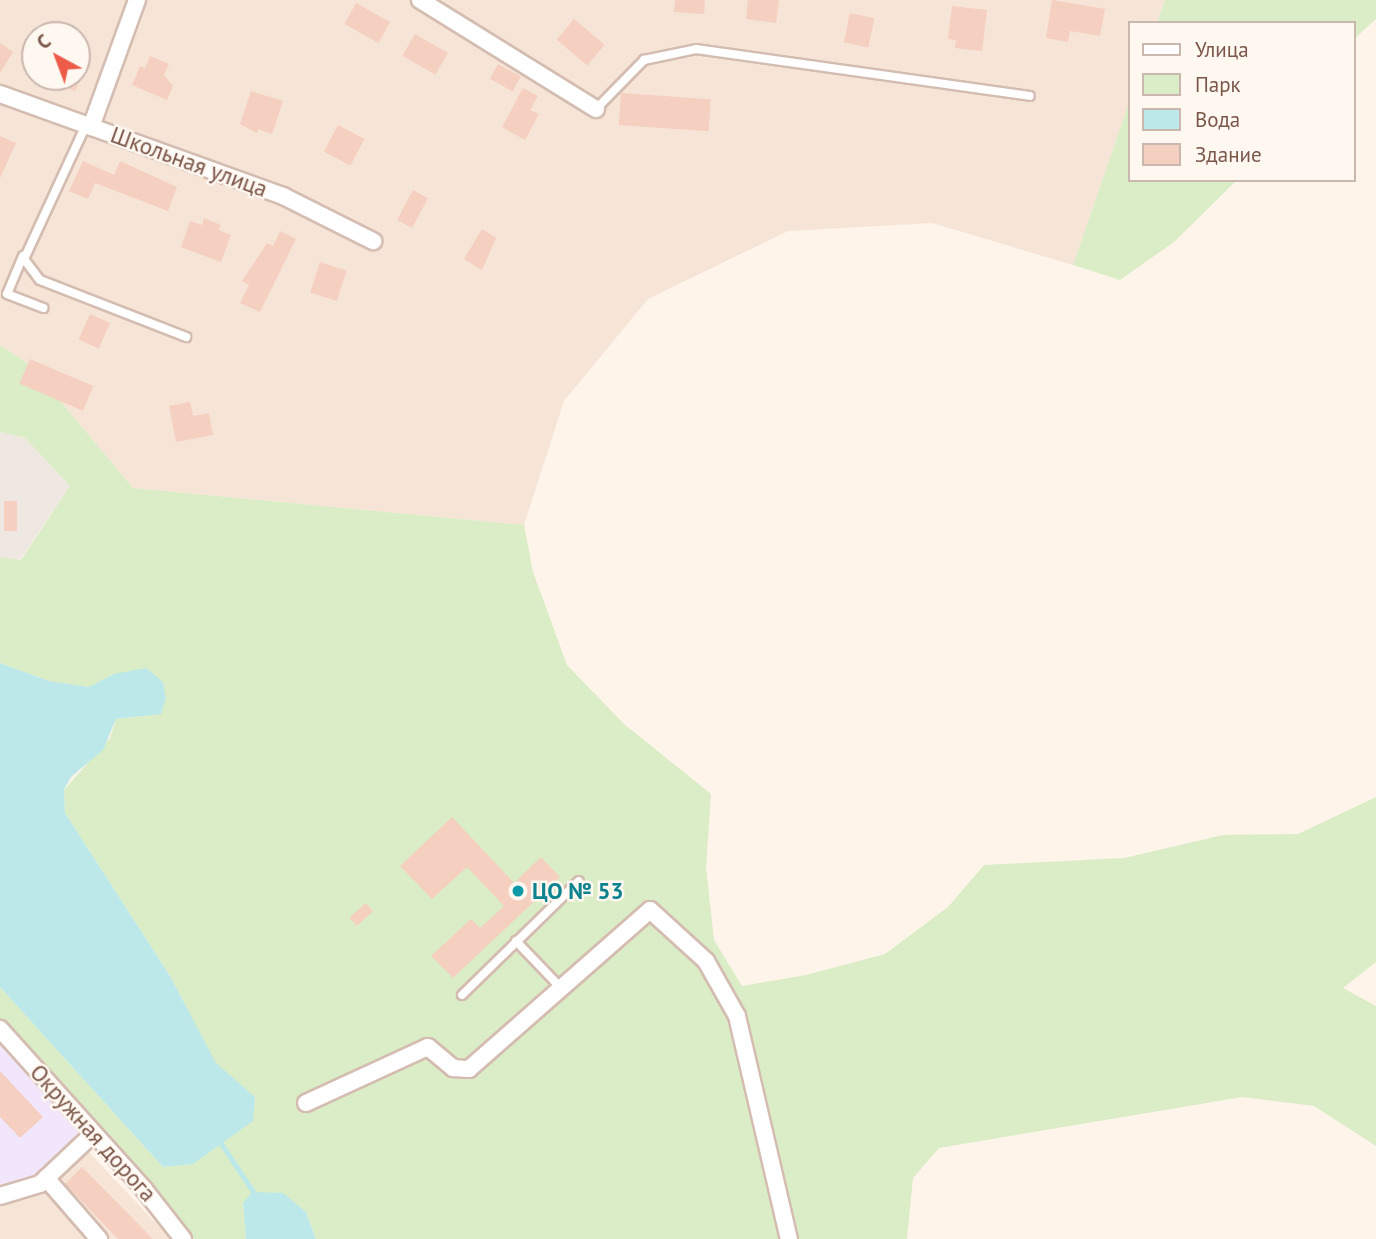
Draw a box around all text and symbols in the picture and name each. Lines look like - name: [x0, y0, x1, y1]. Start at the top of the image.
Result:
- north arrow: [21, 21, 91, 91]
- legend: [1128, 21, 1355, 182]
- text: С: [32, 29, 55, 54]
- text: Улица: [1195, 36, 1249, 63]
- text: Парк: [1195, 71, 1241, 98]
- text: Вода: [1195, 106, 1240, 133]
- street label: Школьная улица: [107, 121, 271, 203]
- text: Здание: [1195, 141, 1262, 168]
- place label: ЦО № 53: [532, 877, 624, 905]
- marker: ЦО № 53: [510, 883, 526, 899]
- street label: Окружная дорога: [24, 1059, 162, 1207]

